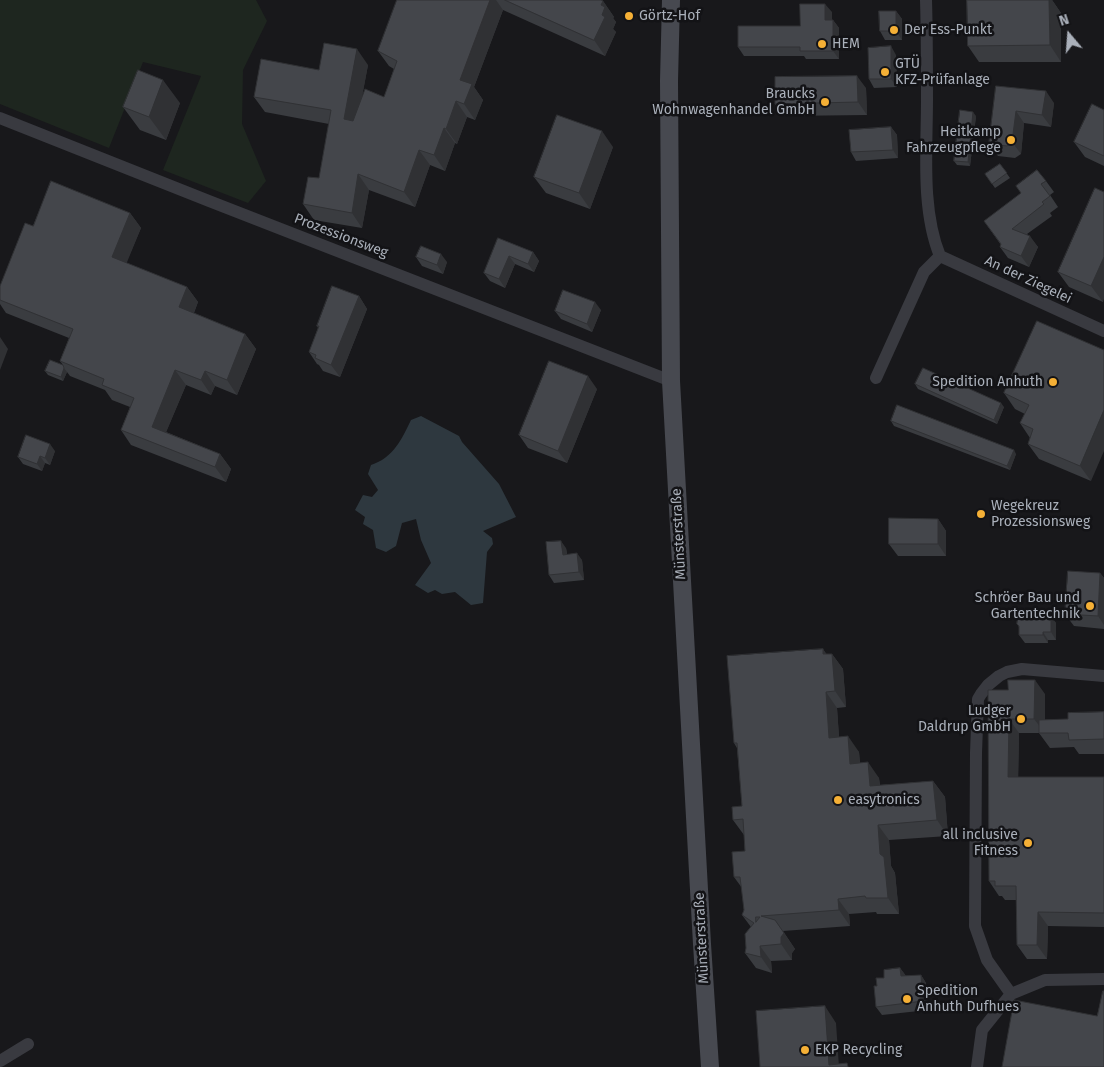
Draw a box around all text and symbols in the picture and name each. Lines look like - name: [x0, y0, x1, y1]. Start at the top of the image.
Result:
- place label: Görtz-Hof: [639, 8, 700, 24]
- marker: Görtz-Hof: [623, 10, 635, 22]
- north arrow: [1044, 10, 1094, 60]
- text: N: [1057, 11, 1071, 30]
- place label: Der Ess-Punkt: [904, 22, 992, 38]
- marker: Der Ess-Punkt: [888, 24, 900, 36]
- place label: HEM: [832, 36, 860, 52]
- marker: HEM: [816, 38, 828, 50]
- place label: GTÜ KFZ-Prüfanlage: [895, 56, 990, 88]
- marker: GTÜ KFZ-Prüfanlage: [879, 66, 891, 78]
- place label: Braucks Wohnwagenhandel GmbH: [652, 86, 815, 118]
- marker: Braucks Wohnwagenhandel GmbH: [819, 96, 831, 108]
- place label: Heitkamp Fahrzeugpflege: [906, 124, 1001, 156]
- marker: Heitkamp Fahrzeugpflege: [1005, 134, 1017, 146]
- street label: Prozessionsweg: [292, 210, 390, 262]
- street label: An der Ziegelei: [982, 252, 1074, 308]
- place label: Spedition Anhuth: [932, 374, 1043, 390]
- marker: Spedition Anhuth: [1047, 376, 1059, 388]
- street label: Münsterstraße: [668, 488, 690, 580]
- place label: Wegekreuz Prozessionsweg: [991, 498, 1090, 530]
- marker: Wegekreuz Prozessionsweg: [975, 508, 987, 520]
- place label: Schröer Bau und Gartentechnik: [975, 590, 1080, 622]
- marker: Schröer Bau und Gartentechnik: [1084, 600, 1096, 612]
- place label: Ludger Daldrup GmbH: [918, 703, 1011, 736]
- marker: Ludger Daldrup GmbH: [1015, 713, 1027, 725]
- place label: easytronics: [848, 792, 920, 808]
- marker: easytronics: [832, 794, 844, 806]
- place label: all inclusive Fitness: [943, 827, 1018, 860]
- marker: all inclusive Fitness: [1022, 837, 1034, 849]
- street label: Münsterstraße: [691, 892, 713, 984]
- place label: Spedition Anhuth Dufhues: [917, 983, 1019, 1016]
- marker: Spedition Anhuth Dufhues: [901, 993, 913, 1005]
- place label: EKP Recycling: [815, 1042, 902, 1058]
- marker: EKP Recycling: [799, 1044, 811, 1056]

